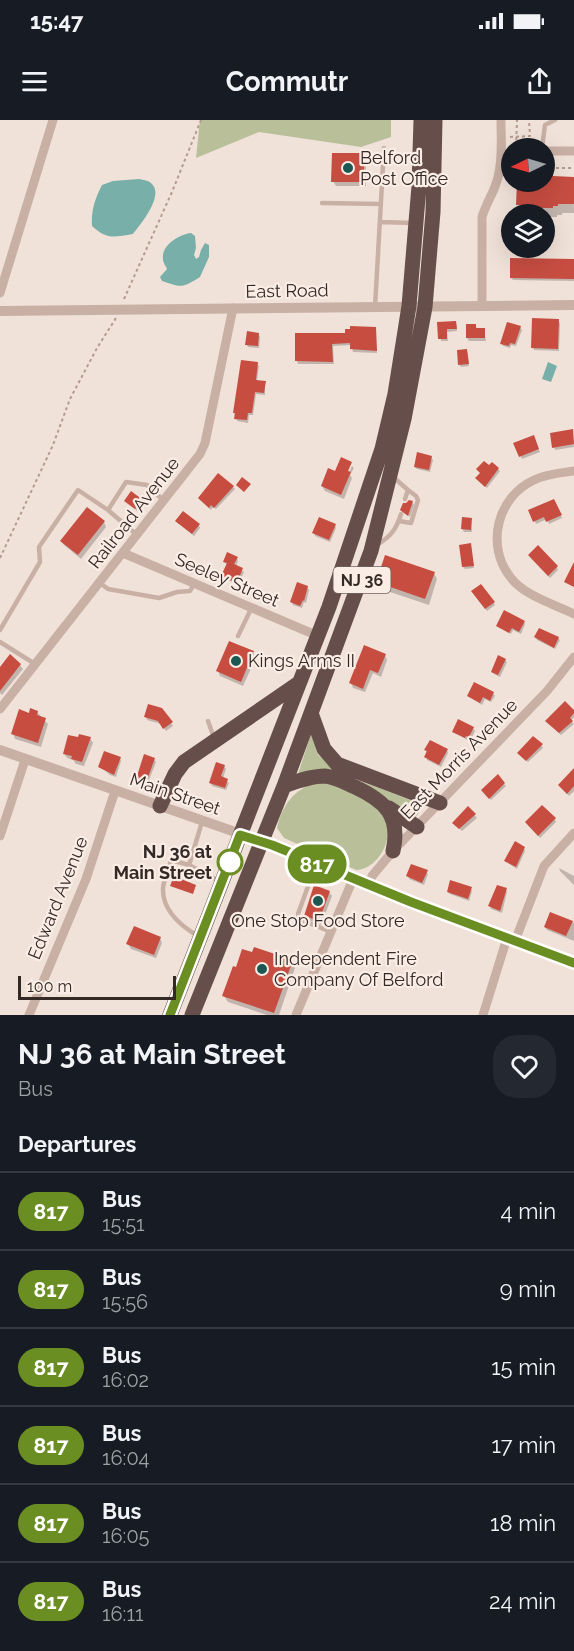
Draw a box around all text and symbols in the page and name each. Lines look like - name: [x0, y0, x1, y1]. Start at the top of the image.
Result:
- text: 15:47: [30, 8, 83, 34]
- icon: menu: [18, 65, 51, 98]
- icon: share: [523, 65, 556, 98]
- text: Commutr: [226, 66, 348, 97]
- north arrow: [501, 138, 555, 192]
- map controls: [501, 138, 555, 258]
- place label: Belford Post Office: [360, 147, 449, 189]
- marker: Belford Post Office: [341, 161, 355, 175]
- button: layers: [501, 204, 555, 258]
- street label: East Road: [245, 279, 329, 302]
- street label: Railroad Avenue: [84, 453, 184, 572]
- street label: Seeley Street: [172, 548, 282, 611]
- road number: NJ 36: [334, 567, 391, 593]
- place label: Kings Arms II: [248, 650, 355, 671]
- marker: Kings Arms II: [229, 654, 243, 668]
- street label: East Morris Avenue: [396, 694, 522, 823]
- street label: Main Street: [127, 768, 223, 819]
- street label: Edward Avenue: [23, 833, 92, 962]
- place label: NJ 36 at Main Street: [113, 841, 212, 883]
- line badge: 817: [282, 844, 352, 884]
- marker: NJ 36 at Main Street: [217, 849, 243, 875]
- text: 817: [300, 852, 334, 877]
- marker: One Stop Food Store: [311, 894, 325, 908]
- place label: One Stop Food Store: [231, 910, 405, 931]
- place label: Independent Fire Company Of Belford: [274, 948, 443, 990]
- marker: Independent Fire Company Of Belford: [255, 962, 269, 976]
- scale bar: [18, 973, 176, 1001]
- text: 100 m: [27, 977, 72, 996]
- button: heart: [493, 1035, 556, 1098]
- text: NJ 36 at Main Street: [18, 1038, 286, 1071]
- text: Bus: [18, 1077, 53, 1101]
- text: Departures: [18, 1131, 136, 1157]
- text: Bus: [102, 1186, 141, 1212]
- text: 4 min: [501, 1198, 556, 1224]
- text: 817: [34, 1199, 68, 1224]
- text: 15:51: [102, 1212, 145, 1236]
- text: Bus: [102, 1264, 141, 1290]
- text: 9 min: [500, 1276, 556, 1302]
- text: 817: [34, 1277, 68, 1302]
- text: 15:56: [102, 1290, 148, 1314]
- text: Bus: [102, 1342, 141, 1368]
- text: 15 min: [491, 1354, 556, 1380]
- text: 817: [34, 1355, 68, 1380]
- text: 16:02: [102, 1368, 149, 1392]
- text: Bus: [102, 1420, 141, 1446]
- text: 17 min: [491, 1432, 556, 1458]
- text: 817: [34, 1433, 68, 1458]
- text: 16:04: [102, 1446, 150, 1470]
- text: Bus: [102, 1498, 141, 1524]
- text: 18 min: [490, 1510, 556, 1536]
- text: 817: [34, 1511, 68, 1536]
- text: 16:05: [102, 1524, 150, 1548]
- text: Bus: [102, 1576, 141, 1602]
- text: 24 min: [489, 1588, 556, 1614]
- text: 817: [34, 1589, 68, 1614]
- text: 16:11: [102, 1602, 144, 1626]

